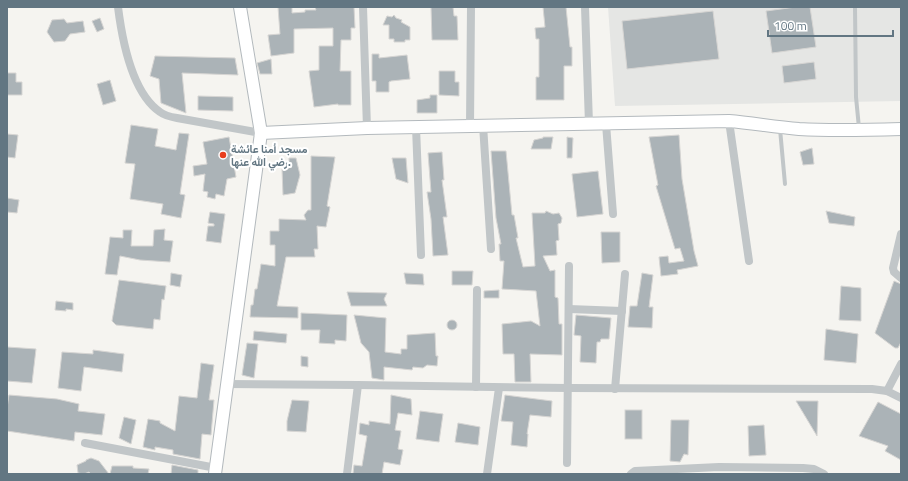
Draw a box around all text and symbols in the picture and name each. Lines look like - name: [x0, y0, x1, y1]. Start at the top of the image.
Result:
- scale bar: [768, 12, 893, 38]
- text: 100 m: [774, 16, 807, 35]
- place label: مسجد أمنا عائشة رضي الله عنها.: [231, 141, 308, 171]
- marker: مسجد أمنا عائشة رضي الله عنها.: [218, 150, 228, 160]

